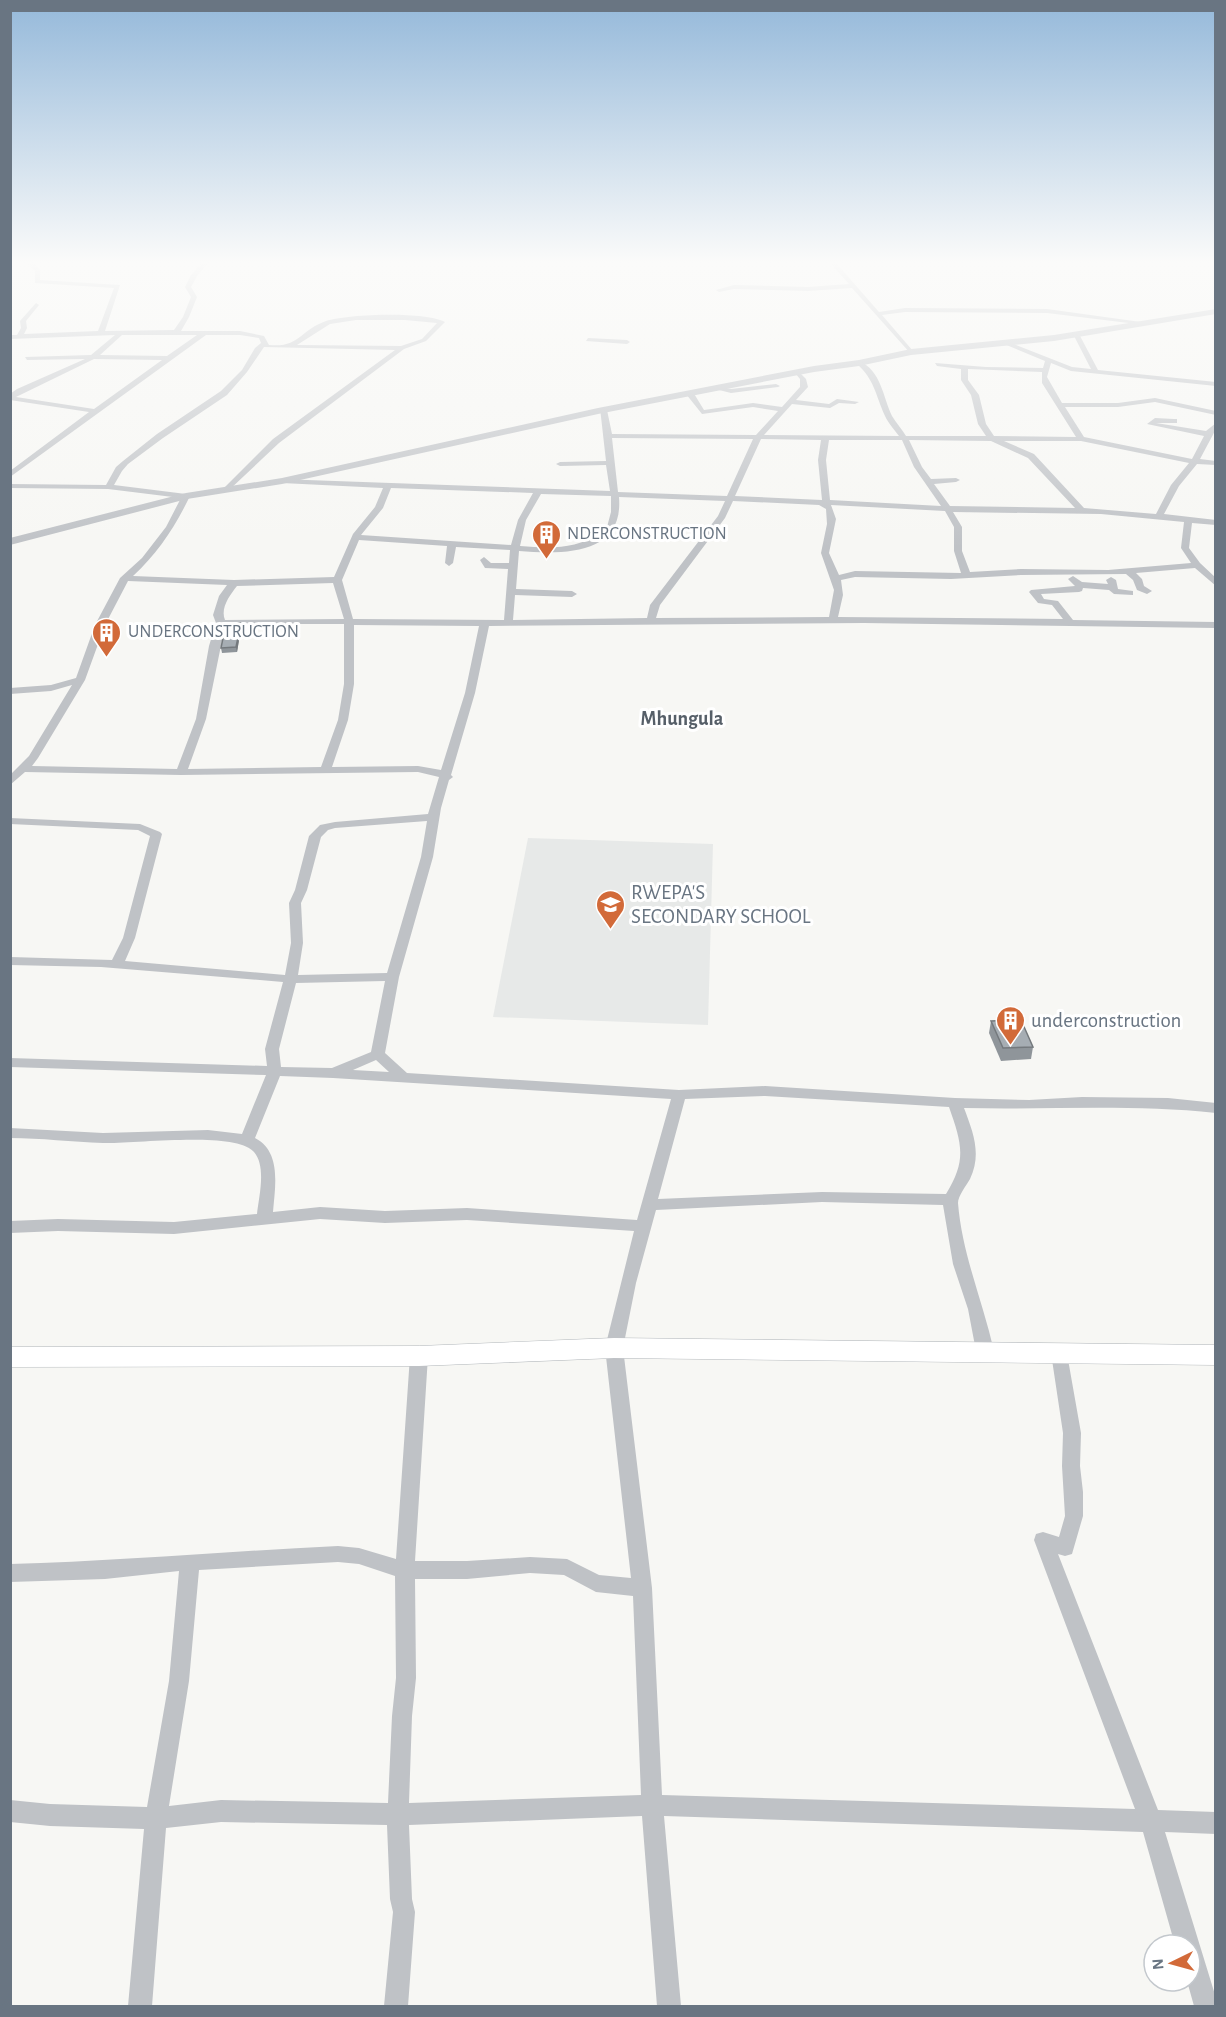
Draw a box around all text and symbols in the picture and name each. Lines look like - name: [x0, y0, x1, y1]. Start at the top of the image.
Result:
- building icon: NDERCONSTRUCTION: [530, 518, 562, 560]
- place label: NDERCONSTRUCTION: [567, 525, 727, 543]
- building icon: UNDERCONSTRUCTION: [91, 616, 123, 658]
- place label: UNDERCONSTRUCTION: [128, 623, 299, 641]
- district label: Mhungula: [641, 709, 724, 729]
- place label: RWEPA'S SECONDARY SCHOOL: [631, 882, 811, 927]
- school or university icon: RWEPA'S SECONDARY SCHOOL: [594, 888, 626, 930]
- building icon: underconstruction: [994, 1004, 1026, 1046]
- place label: underconstruction: [1031, 1010, 1181, 1031]
- north arrow: [1142, 1933, 1202, 1993]
- text: N: [1150, 1958, 1167, 1970]

